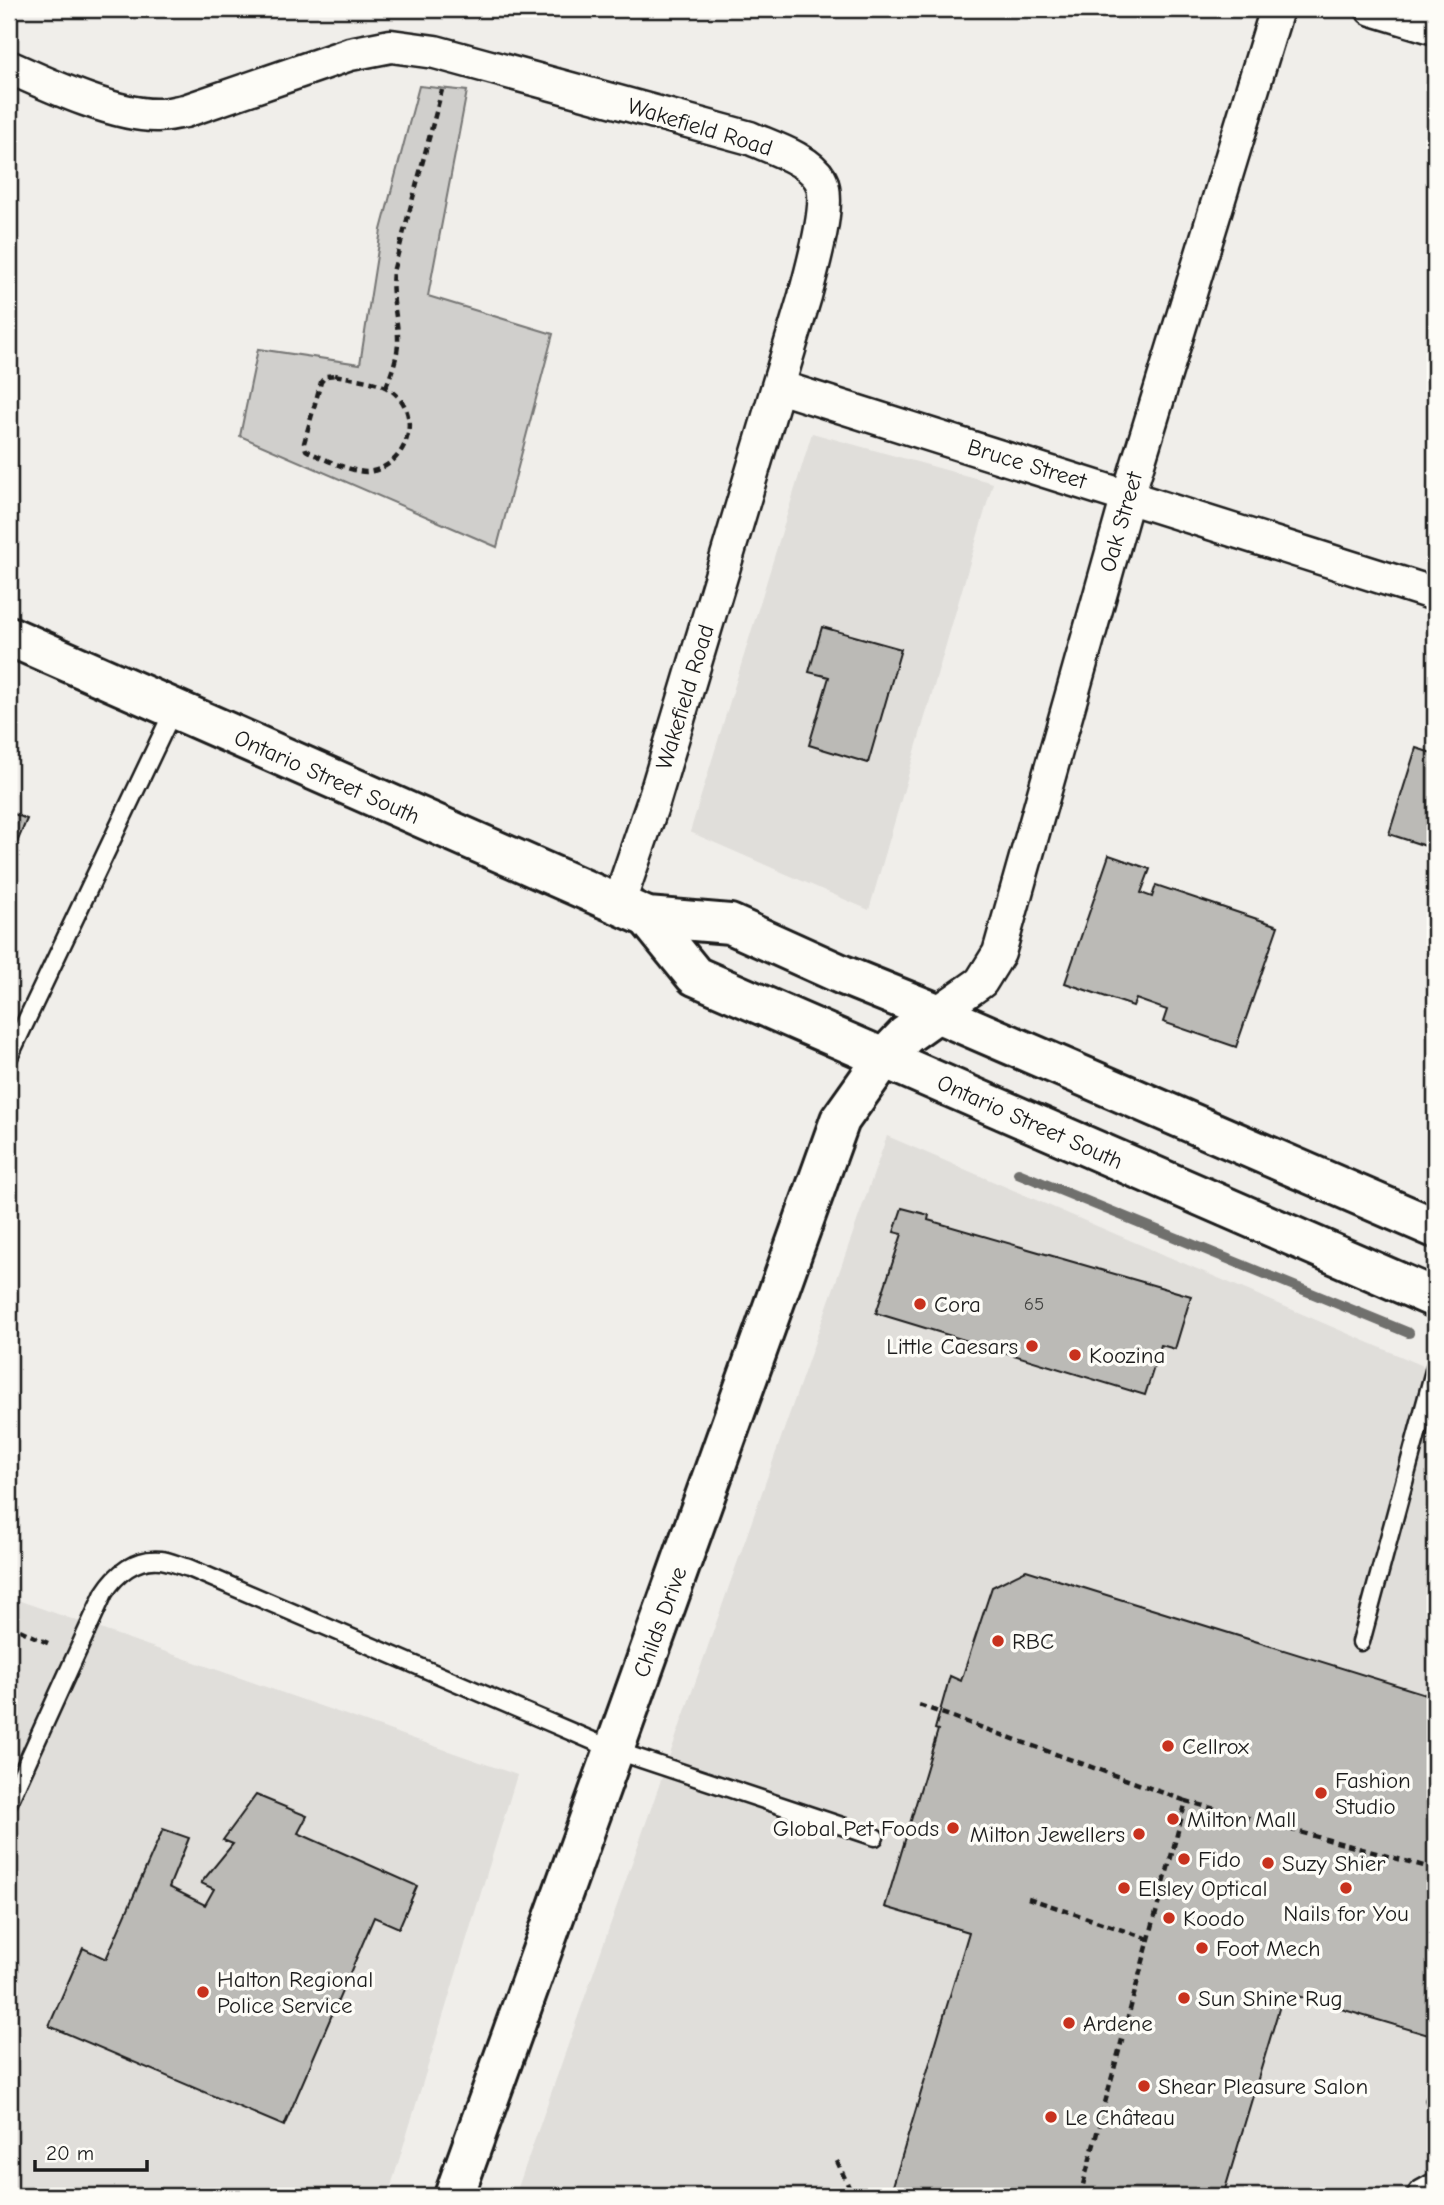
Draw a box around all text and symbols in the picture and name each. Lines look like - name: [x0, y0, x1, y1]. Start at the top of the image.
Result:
- street label: Wakefield Road: [624, 92, 776, 162]
- street label: Bruce Street: [964, 433, 1091, 495]
- street label: Oak Street: [1094, 467, 1149, 575]
- street label: Wakefield Road: [650, 621, 720, 773]
- street label: Ontario Street South: [230, 724, 424, 830]
- street label: Ontario Street South: [933, 1069, 1127, 1175]
- place label: Cora: [934, 1291, 981, 1318]
- house number: 65: [1024, 1293, 1044, 1315]
- marker: Cora: [912, 1296, 928, 1312]
- place label: Little Caesars: [886, 1333, 1018, 1360]
- marker: Little Caesars: [1024, 1338, 1040, 1354]
- place label: Koozina: [1089, 1342, 1165, 1369]
- marker: Koozina: [1067, 1347, 1083, 1363]
- street label: Childs Drive: [628, 1563, 692, 1681]
- place label: RBC: [1012, 1628, 1054, 1655]
- marker: RBC: [990, 1633, 1006, 1649]
- place label: Cellrox: [1182, 1733, 1249, 1760]
- marker: Cellrox: [1160, 1738, 1176, 1754]
- place label: Fashion Studio: [1335, 1767, 1411, 1820]
- marker: Fashion Studio: [1313, 1785, 1329, 1801]
- place label: Milton Mall: [1187, 1806, 1296, 1833]
- marker: Milton Mall: [1165, 1811, 1181, 1827]
- place label: Global Pet Foods: [773, 1815, 939, 1842]
- marker: Global Pet Foods: [945, 1820, 961, 1836]
- place label: Milton Jewellers: [970, 1821, 1125, 1848]
- marker: Milton Jewellers: [1131, 1826, 1147, 1842]
- place label: Fido: [1198, 1846, 1241, 1873]
- place label: Suzy Shier: [1282, 1850, 1386, 1877]
- marker: Fido: [1176, 1851, 1192, 1867]
- marker: Suzy Shier: [1260, 1855, 1276, 1871]
- place label: Elsley Optical: [1138, 1875, 1268, 1902]
- marker: Elsley Optical: [1116, 1880, 1132, 1896]
- marker: Nails for You: [1338, 1880, 1354, 1896]
- place label: Nails for You: [1283, 1900, 1409, 1927]
- place label: Koodo: [1183, 1905, 1245, 1932]
- marker: Koodo: [1161, 1910, 1177, 1926]
- place label: Foot Mech: [1216, 1935, 1321, 1962]
- marker: Foot Mech: [1194, 1940, 1210, 1956]
- place label: Halton Regional Police Service: [217, 1966, 373, 2019]
- marker: Halton Regional Police Service: [195, 1984, 211, 2000]
- place label: Sun Shine Rug: [1198, 1985, 1343, 2012]
- marker: Sun Shine Rug: [1176, 1990, 1192, 2006]
- place label: Ardene: [1083, 2010, 1153, 2037]
- marker: Ardene: [1061, 2015, 1077, 2031]
- place label: Shear Pleasure Salon: [1158, 2073, 1368, 2100]
- marker: Shear Pleasure Salon: [1136, 2078, 1152, 2094]
- place label: Le Château: [1065, 2104, 1175, 2131]
- marker: Le Château: [1043, 2109, 1059, 2125]
- scale bar: [35, 2128, 147, 2172]
- text: 20 m: [46, 2141, 94, 2165]

